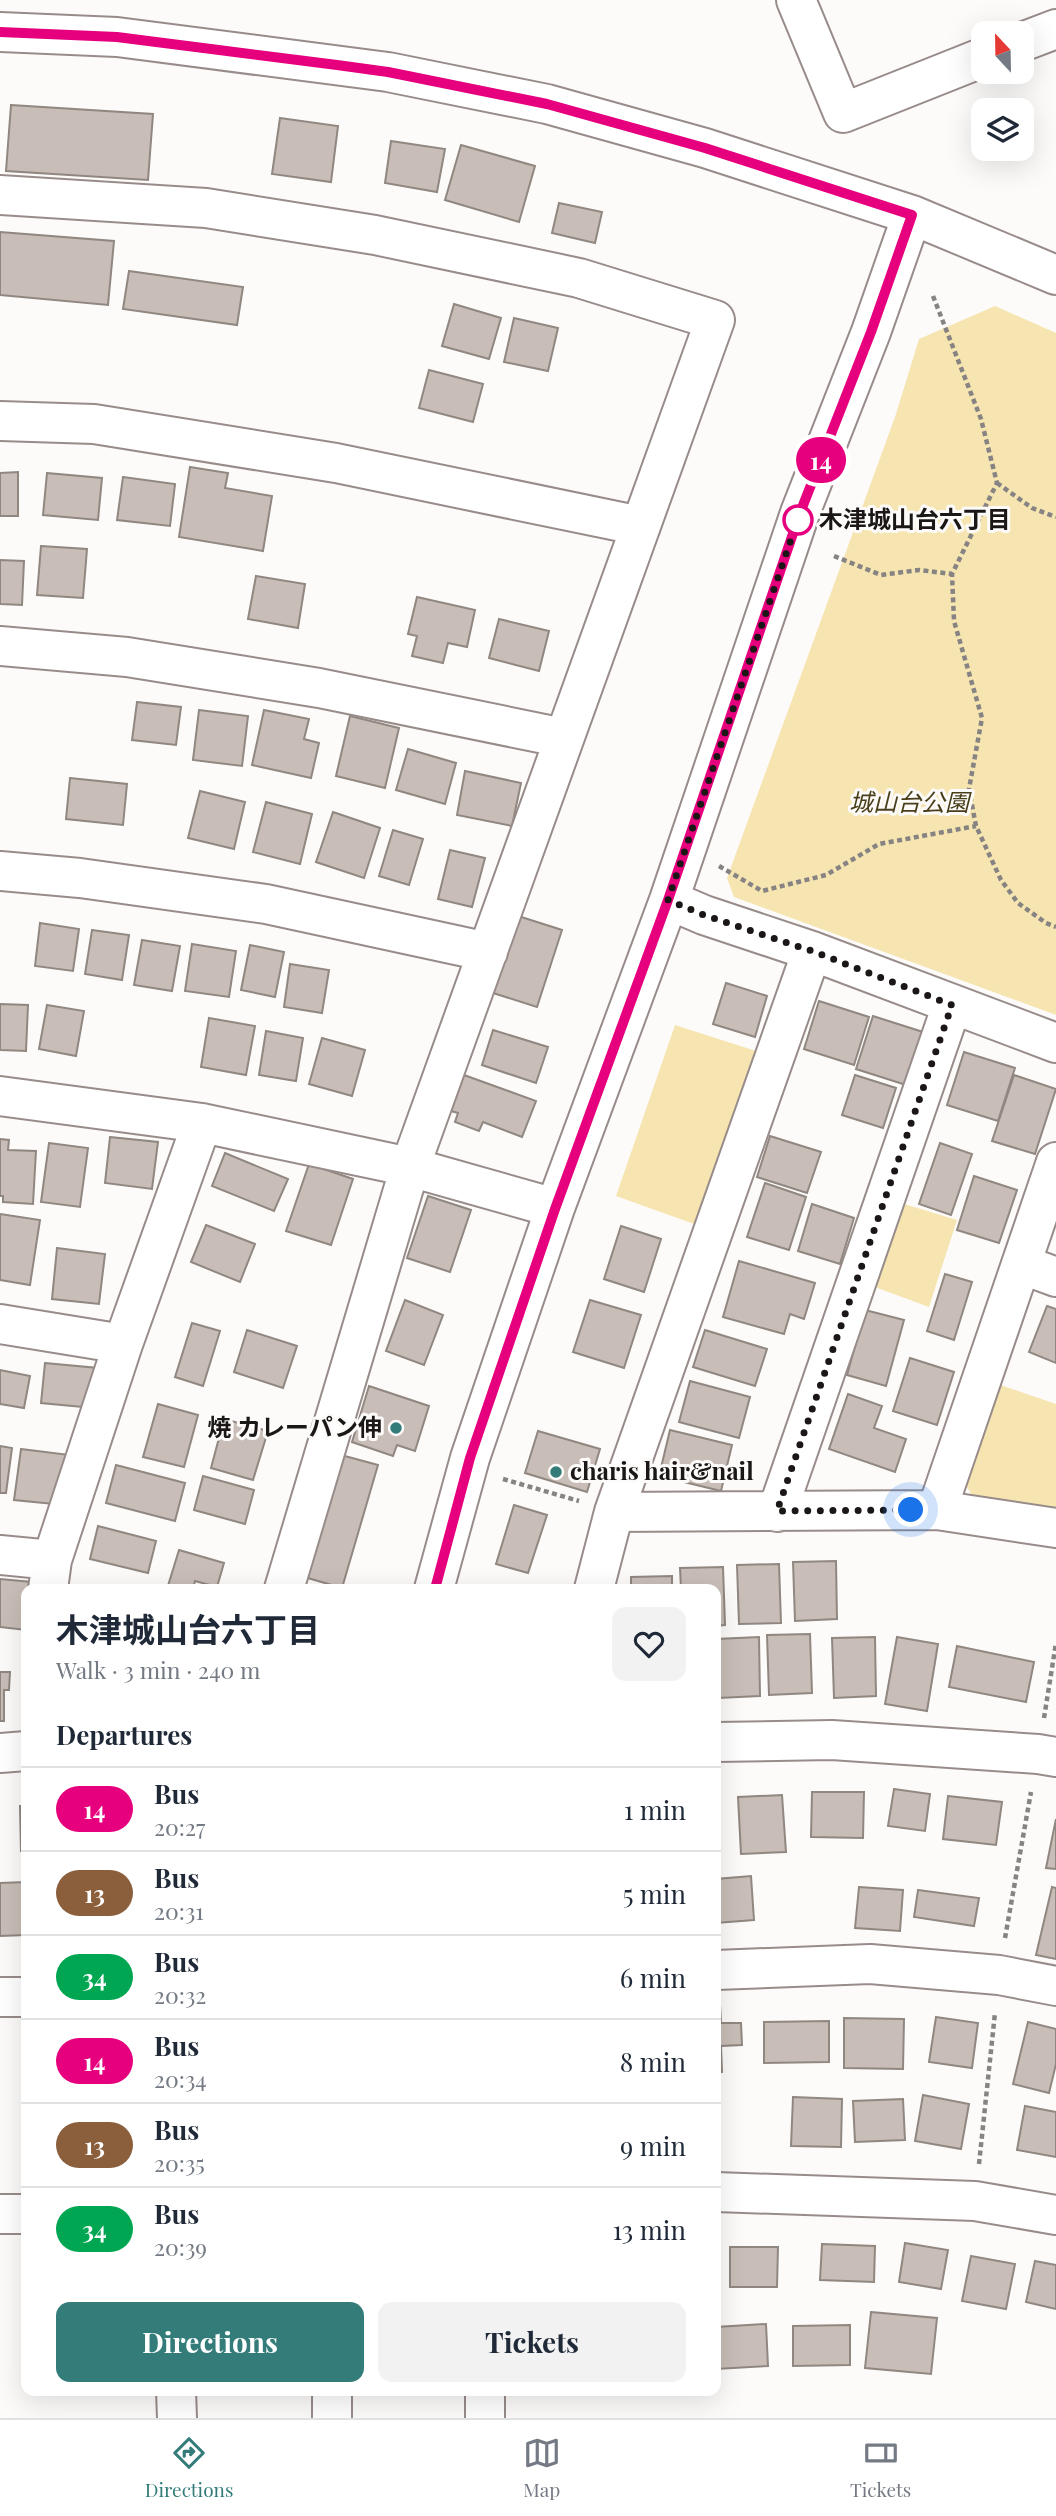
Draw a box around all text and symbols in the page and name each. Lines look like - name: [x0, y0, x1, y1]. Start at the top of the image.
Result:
- north arrow: [971, 21, 1034, 84]
- map controls: [971, 21, 1034, 161]
- button: layers: [971, 98, 1034, 161]
- line badge: 14: [790, 437, 852, 483]
- text: 14: [810, 444, 832, 476]
- place label: 木津城山台六丁目: [819, 502, 1011, 534]
- marker: 木津城山台六丁目: [783, 505, 813, 535]
- park label: 城山台公園: [849, 785, 972, 817]
- place label: 焼 カレーパン伸: [207, 1410, 382, 1442]
- marker: 焼 カレーパン伸: [388, 1420, 404, 1436]
- place label: charis hair&nail: [570, 1454, 754, 1486]
- marker: charis hair&nail: [548, 1464, 564, 1480]
- your location: [893, 1492, 928, 1527]
- text: 木津城山台六丁目: [56, 1606, 320, 1650]
- button: heart: [612, 1607, 686, 1681]
- text: Walk · 3 min · 240 m: [56, 1654, 260, 1685]
- text: Departures: [56, 1717, 192, 1752]
- text: Bus: [154, 1776, 199, 1811]
- text: 1 min: [624, 1792, 686, 1827]
- text: 14: [84, 1793, 105, 1825]
- text: 20:27: [154, 1811, 205, 1842]
- text: Bus: [154, 1860, 199, 1895]
- text: 5 min: [623, 1876, 686, 1911]
- text: 13: [84, 1877, 105, 1909]
- text: 20:31: [154, 1895, 204, 1926]
- text: Bus: [154, 1944, 199, 1979]
- text: 6 min: [620, 1960, 686, 1995]
- text: 34: [82, 1961, 107, 1993]
- text: 20:32: [154, 1979, 206, 2010]
- text: Bus: [154, 2028, 199, 2063]
- text: 8 min: [620, 2044, 686, 2079]
- text: 14: [84, 2045, 105, 2077]
- text: 20:34: [154, 2063, 207, 2094]
- text: Bus: [154, 2112, 199, 2147]
- text: 9 min: [620, 2128, 686, 2163]
- text: 13: [84, 2129, 105, 2161]
- text: 20:35: [154, 2147, 205, 2178]
- text: Bus: [154, 2196, 199, 2231]
- text: 13 min: [612, 2212, 686, 2247]
- text: 34: [82, 2213, 107, 2245]
- text: 20:39: [154, 2231, 207, 2262]
- button: Directions: [56, 2302, 364, 2382]
- button: Tickets: [378, 2302, 686, 2382]
- tab: Directions: [145, 2434, 233, 2502]
- tab: Map: [523, 2434, 561, 2502]
- tab: Tickets: [850, 2434, 911, 2502]

